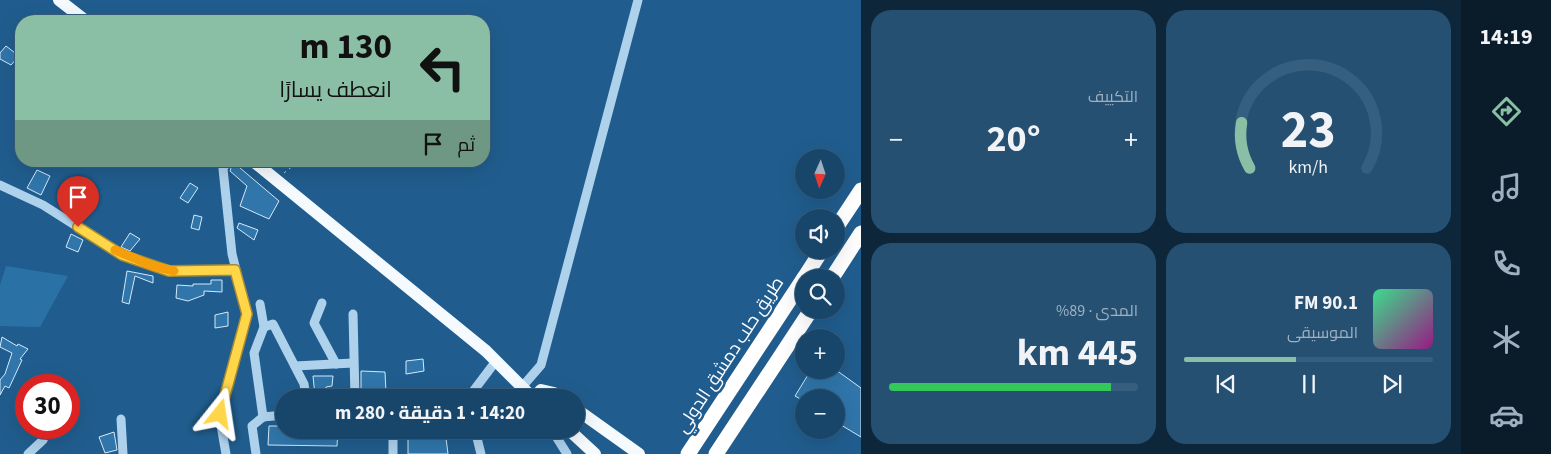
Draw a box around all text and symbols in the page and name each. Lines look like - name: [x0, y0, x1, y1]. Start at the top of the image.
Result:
- text: 14:19: [1479, 21, 1533, 53]
- text: 130 m: [300, 22, 392, 72]
- icon: left: [410, 35, 475, 100]
- text: انعطف يسارًا: [279, 74, 392, 106]
- text: التكييف: [1088, 86, 1138, 108]
- text: 23: [1281, 94, 1336, 168]
- icon: directions: [1489, 94, 1524, 129]
- text: 20°: [987, 112, 1041, 166]
- text: −: [889, 120, 903, 160]
- text: +: [1124, 120, 1138, 160]
- icon: arrive: [419, 130, 447, 158]
- text: ثم: [457, 132, 475, 159]
- north arrow: [795, 149, 845, 199]
- map controls: [795, 149, 845, 439]
- text: km/h: [1289, 155, 1328, 180]
- icon: music: [1489, 170, 1524, 205]
- pin: [57, 176, 99, 227]
- icon: arrive: [64, 183, 92, 211]
- button: sound: [795, 209, 845, 259]
- icon: phone: [1489, 246, 1524, 281]
- button: search: [795, 269, 845, 319]
- street label: طريق حلب دمشق الدولي: [670, 272, 791, 439]
- text: 90.1 FM: [1294, 290, 1358, 317]
- text: المدى · 89%: [1056, 300, 1138, 322]
- text: الموسيقى: [1287, 322, 1358, 344]
- icon: climate: [1489, 322, 1524, 357]
- text: 445 km: [1017, 326, 1138, 380]
- button: +: [795, 329, 845, 379]
- icon: previous: [1212, 370, 1240, 398]
- icon: pause: [1295, 370, 1323, 398]
- icon: next: [1378, 370, 1406, 398]
- speed limit sign: 30: [15, 374, 80, 439]
- position arrow: [193, 387, 245, 439]
- button: −: [795, 389, 845, 439]
- icon: car: [1489, 398, 1524, 433]
- text: 14:20 · 1 دقيقة · 280 m: [335, 400, 525, 427]

